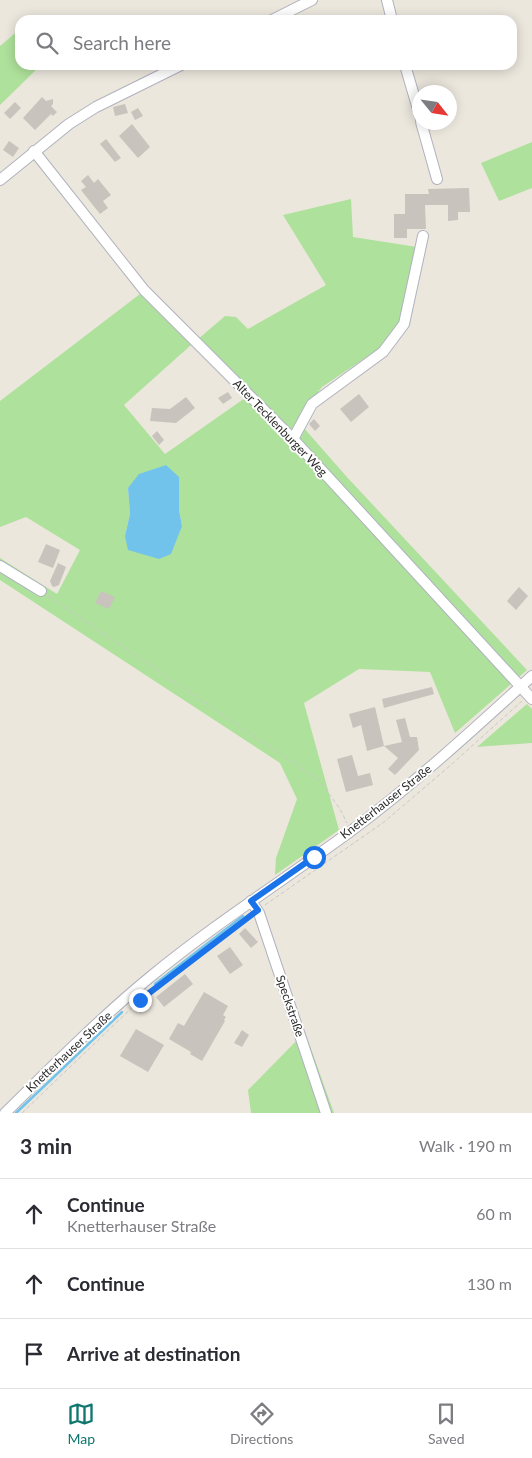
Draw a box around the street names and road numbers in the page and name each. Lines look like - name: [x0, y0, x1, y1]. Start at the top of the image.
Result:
- street label: Alter Tecklenburger Weg: [230, 376, 331, 479]
- street label: Knetterhauser Straße: [337, 761, 434, 842]
- street label: Speckstraße: [273, 973, 308, 1039]
- street label: Knetterhauser Straße: [23, 1008, 115, 1095]

